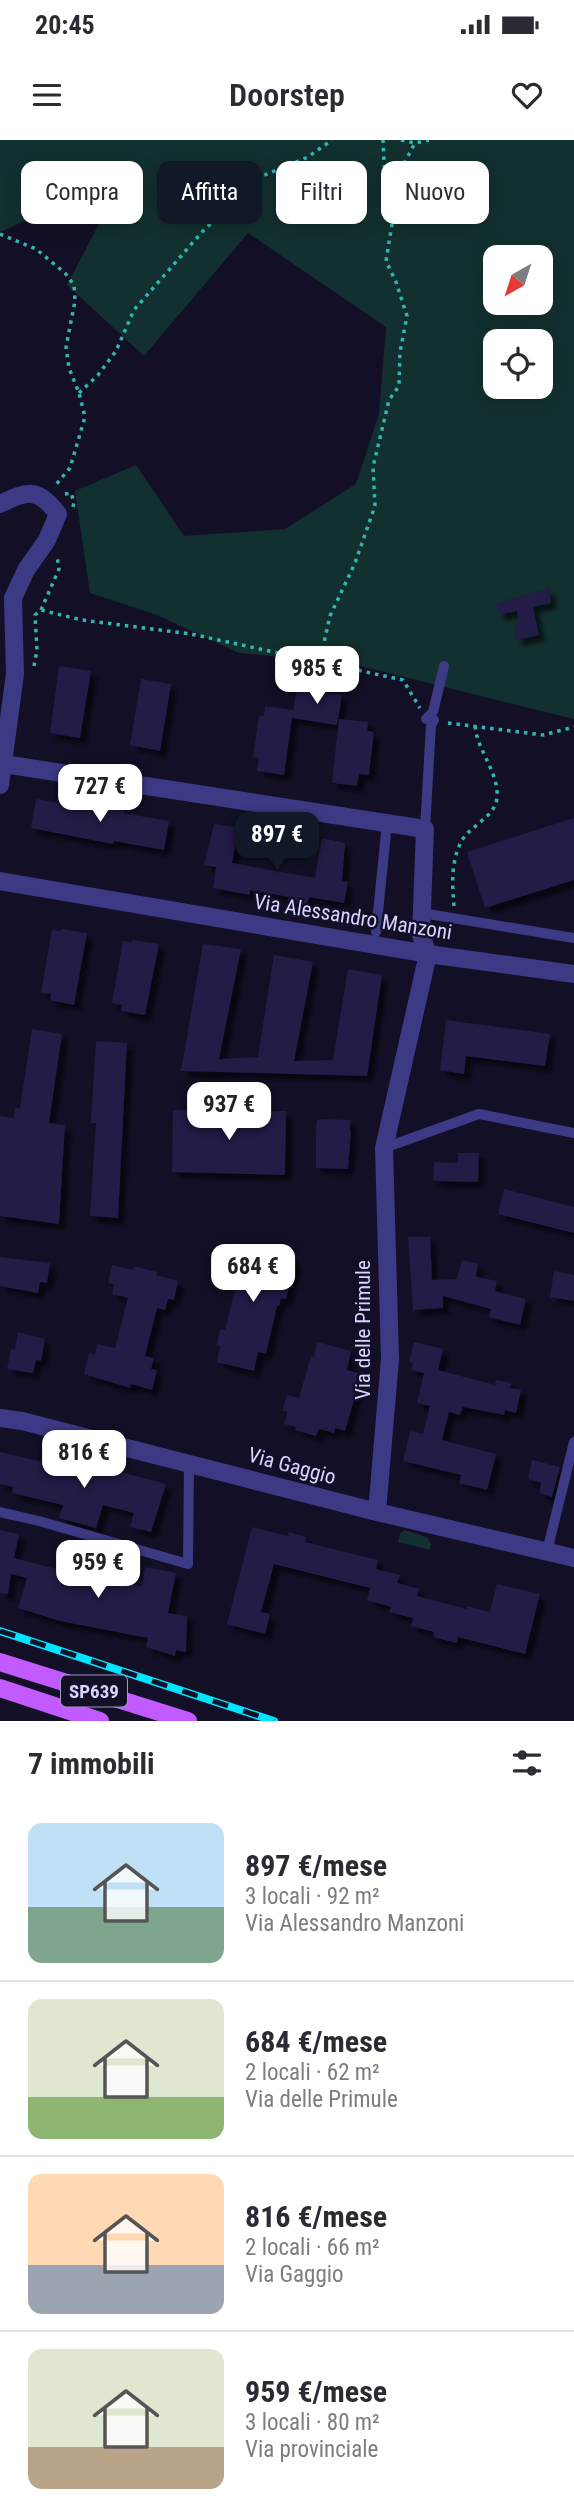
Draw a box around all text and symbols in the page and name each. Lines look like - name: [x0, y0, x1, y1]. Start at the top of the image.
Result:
- text: 20:45: [35, 10, 95, 40]
- icon: menu: [28, 76, 66, 114]
- text: Doorstep: [229, 76, 345, 114]
- icon: heart: [508, 76, 546, 114]
- chip: Compra: [21, 161, 143, 224]
- chip: Affitta: [157, 161, 262, 224]
- chip: Filtri: [276, 161, 367, 224]
- chip: Nuovo: [381, 161, 489, 224]
- north arrow: [483, 245, 553, 315]
- map controls: [483, 245, 553, 399]
- button: locate: [483, 329, 553, 399]
- pin: 985 €: [268, 646, 366, 706]
- text: 985 €: [291, 655, 343, 682]
- pin: 727 €: [51, 764, 149, 824]
- text: 727 €: [74, 773, 126, 800]
- pin: 897 €: [228, 812, 326, 872]
- text: 897 €: [251, 821, 303, 848]
- street label: Via Alessandro Manzoni: [252, 889, 454, 945]
- pin: 937 €: [180, 1082, 278, 1142]
- text: 937 €: [203, 1091, 255, 1118]
- pin: 684 €: [204, 1244, 302, 1304]
- text: 684 €: [227, 1253, 279, 1280]
- street label: Via delle Primule: [351, 1260, 375, 1400]
- pin: 816 €: [35, 1430, 133, 1490]
- text: 816 €: [58, 1439, 110, 1466]
- street label: Via Gaggio: [245, 1443, 339, 1489]
- pin: 959 €: [49, 1540, 147, 1600]
- text: 959 €: [72, 1549, 124, 1576]
- road number: SP639: [61, 1676, 127, 1707]
- icon: filters: [508, 1744, 546, 1782]
- text: 7 immobili: [28, 1746, 155, 1781]
- text: 897 €/mese: [245, 1848, 387, 1883]
- icon: home: [84, 1851, 168, 1935]
- text: 3 locali · 92 m²: [245, 1883, 380, 1910]
- text: Via Alessandro Manzoni: [245, 1910, 464, 1937]
- text: 684 €/mese: [245, 2024, 387, 2059]
- icon: home: [84, 2027, 168, 2111]
- text: 2 locali · 62 m²: [245, 2059, 380, 2086]
- text: Via delle Primule: [245, 2086, 398, 2113]
- text: 816 €/mese: [245, 2199, 387, 2234]
- icon: home: [84, 2202, 168, 2286]
- text: 2 locali · 66 m²: [245, 2234, 380, 2261]
- text: Via Gaggio: [245, 2261, 344, 2288]
- text: 959 €/mese: [245, 2374, 387, 2409]
- icon: home: [84, 2377, 168, 2461]
- text: 3 locali · 80 m²: [245, 2409, 380, 2436]
- text: Via provinciale: [245, 2436, 378, 2463]

